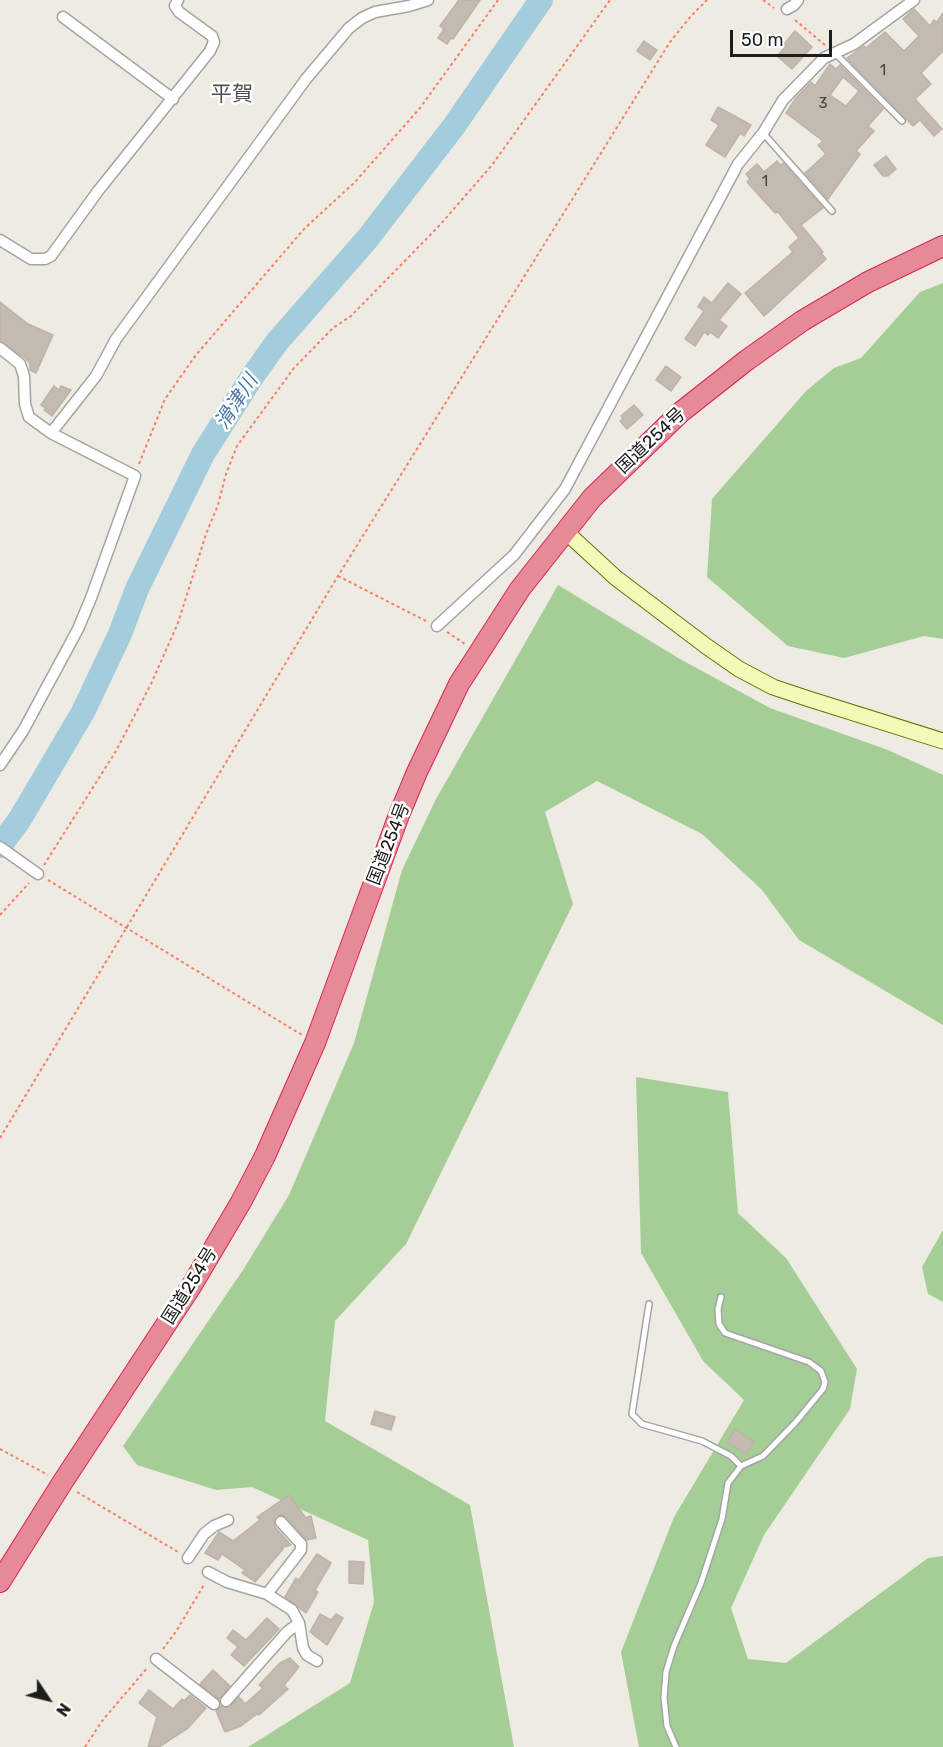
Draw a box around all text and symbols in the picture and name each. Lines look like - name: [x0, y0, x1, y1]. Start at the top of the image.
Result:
- scale bar: [733, 18, 835, 56]
- text: 50 m: [741, 29, 784, 51]
- house number: 1: [880, 62, 886, 80]
- district label: 平賀: [211, 82, 253, 108]
- house number: 3: [818, 95, 828, 113]
- house number: 1: [762, 173, 768, 191]
- water label: 滑津川: [211, 370, 263, 434]
- street label: 国道254号: [612, 404, 690, 478]
- street label: 国道254号: [363, 800, 415, 888]
- street label: 国道254号: [158, 1244, 222, 1328]
- north arrow: [18, 1669, 78, 1729]
- text: N: [52, 1699, 74, 1720]

